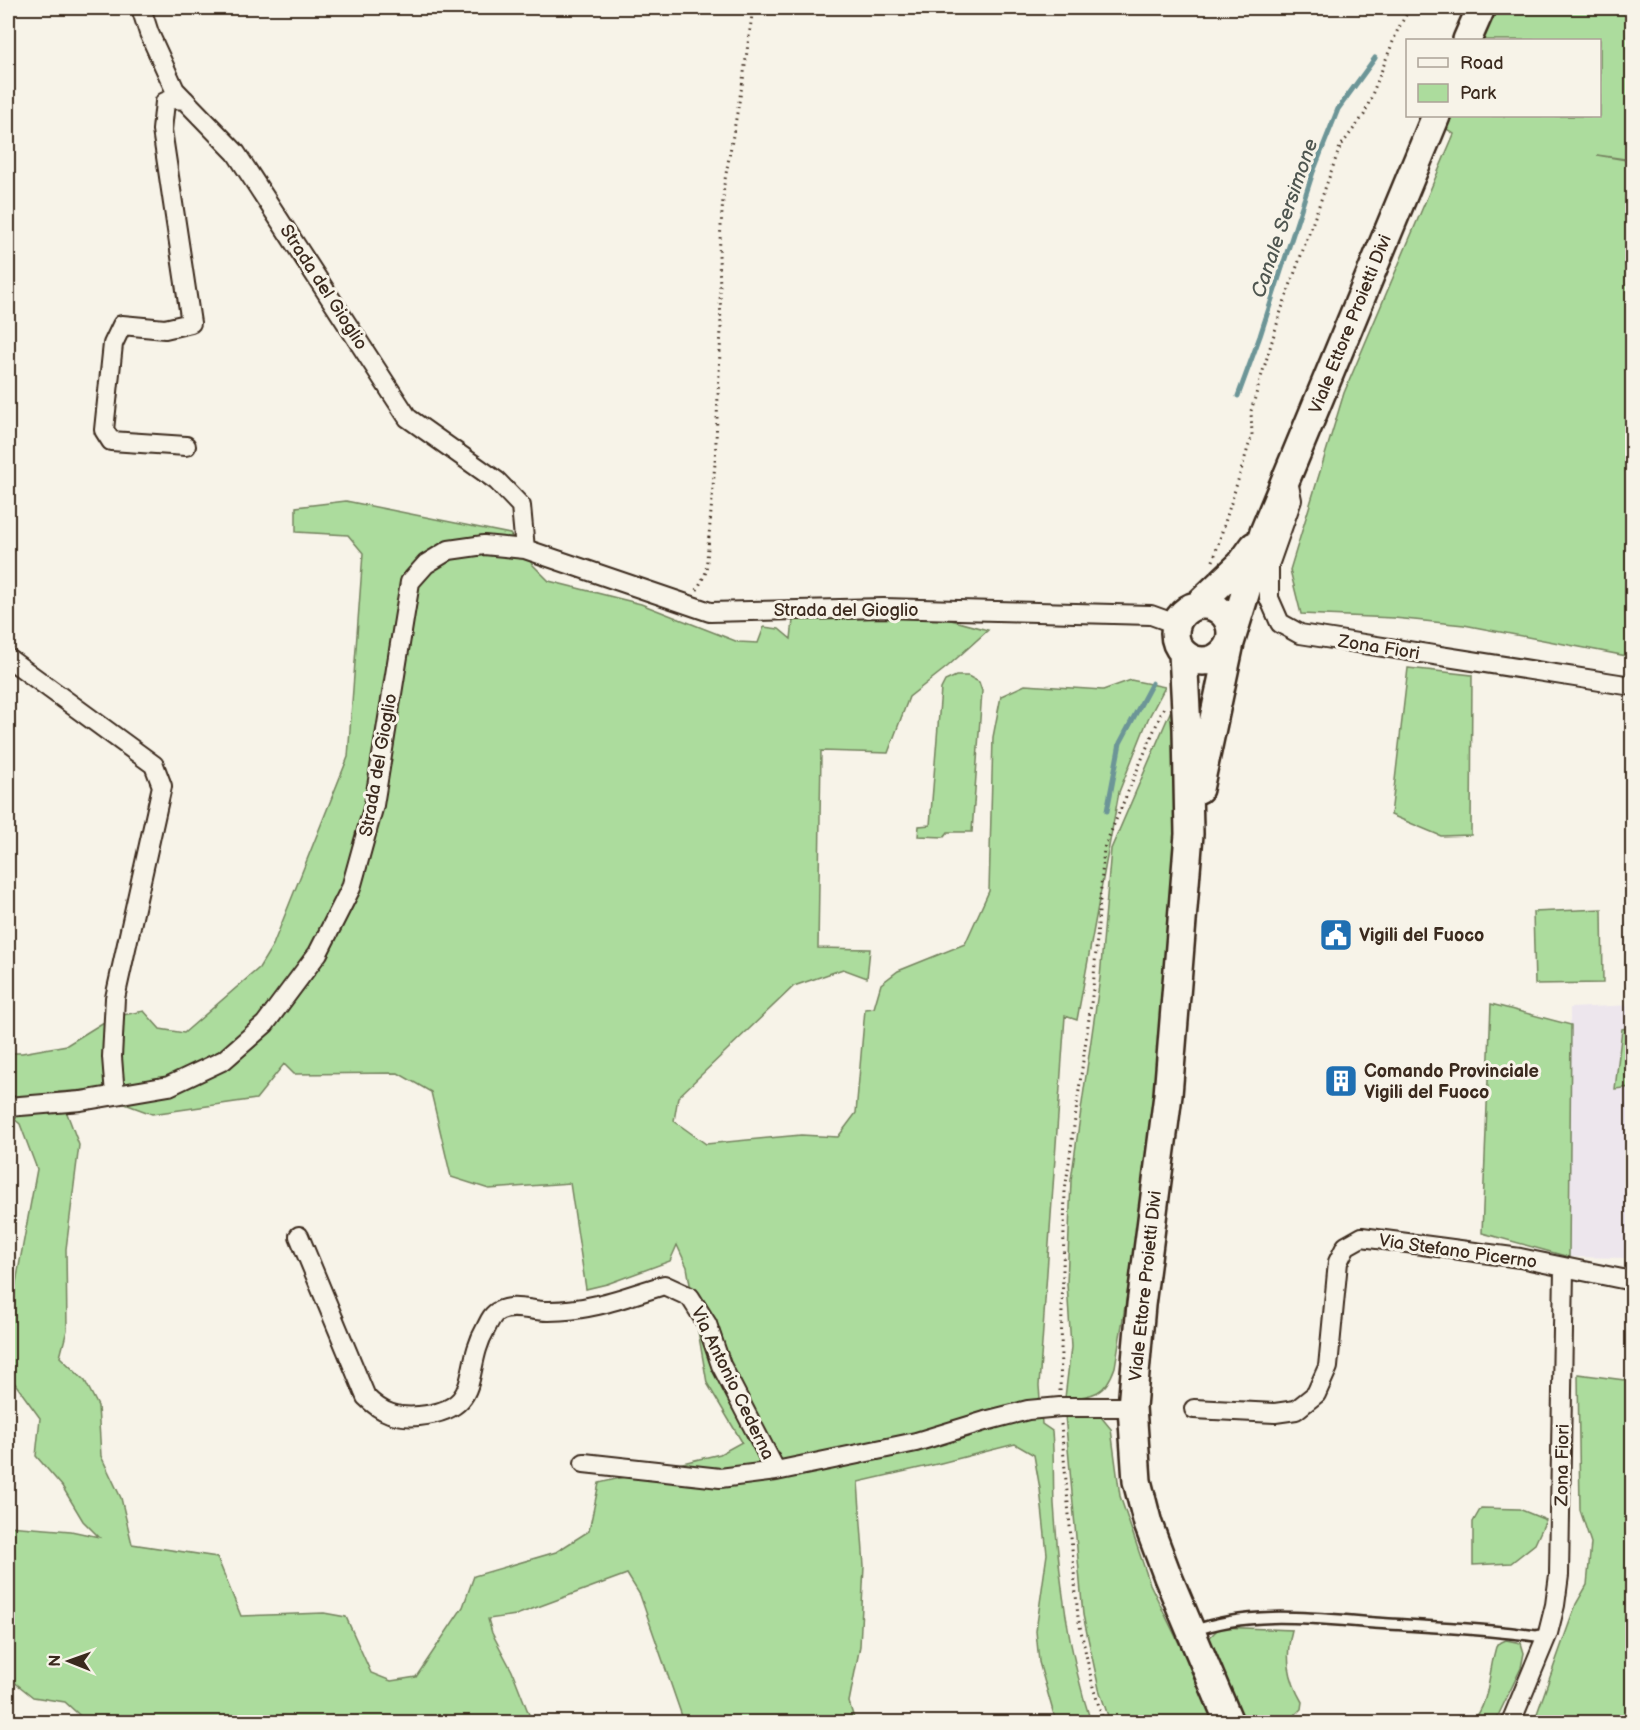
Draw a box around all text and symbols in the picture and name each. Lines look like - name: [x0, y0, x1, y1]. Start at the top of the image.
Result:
- legend: [1406, 39, 1601, 117]
- text: Road: [1460, 53, 1504, 74]
- text: Park: [1460, 83, 1496, 104]
- water label: Canale Sersimone: [1246, 135, 1324, 301]
- street label: Strada del Gioglio: [275, 221, 372, 354]
- street label: Viale Ettore Proietti Divi: [1305, 231, 1396, 417]
- street label: Strada del Gioglio: [774, 600, 918, 621]
- street label: Zona Fiori: [1336, 631, 1421, 664]
- street label: Strada del Gioglio: [356, 692, 401, 838]
- public building icon: Vigili del Fuoco: [1318, 917, 1354, 953]
- place label: Vigili del Fuoco: [1359, 925, 1484, 946]
- place label: Comando Provinciale Vigili del Fuoco: [1364, 1061, 1539, 1103]
- building icon: Comando Provinciale Vigili del Fuoco: [1323, 1063, 1359, 1099]
- street label: Viale Ettore Proietti Divi: [1125, 1190, 1166, 1382]
- street label: Via Stefano Picerno: [1377, 1230, 1538, 1273]
- street label: Via Antonio Cederna: [686, 1303, 779, 1463]
- street label: Zona Fiori: [1551, 1424, 1574, 1507]
- north arrow: [39, 1631, 99, 1691]
- text: N: [46, 1655, 65, 1667]

